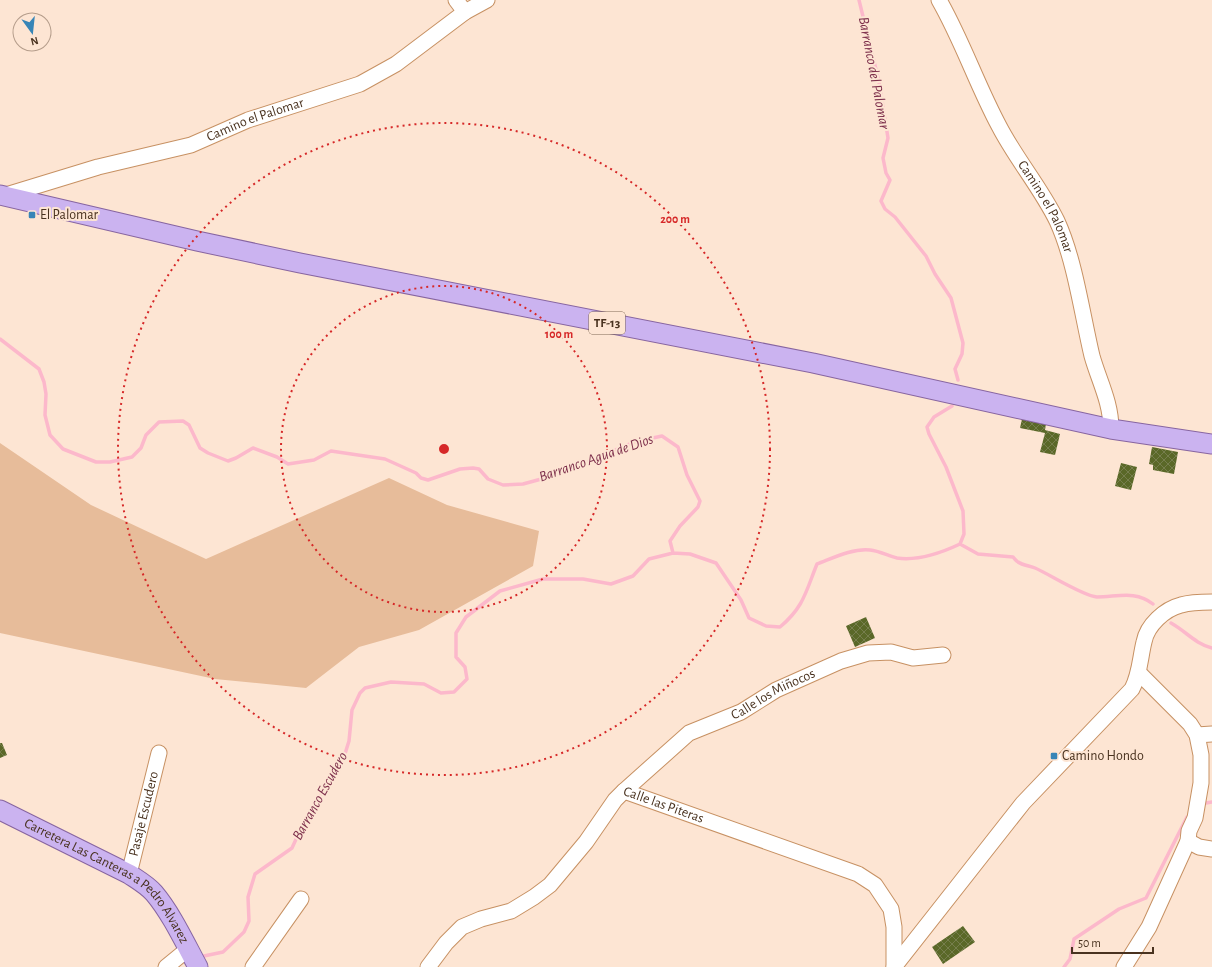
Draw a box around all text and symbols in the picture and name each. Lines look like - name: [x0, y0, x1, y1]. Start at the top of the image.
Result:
- north arrow: [12, 12, 52, 52]
- water label: Barranco del Palomar: [856, 15, 893, 132]
- text: N: [29, 35, 40, 47]
- street label: Camino el Palomar: [205, 95, 306, 144]
- street label: Camino el Palomar: [1015, 158, 1075, 255]
- place label: El Palomar: [40, 208, 99, 222]
- marker: El Palomar: [27, 210, 37, 220]
- text: 200 m: [660, 213, 690, 225]
- road number: TF-13: [589, 312, 625, 334]
- text: 100 m: [545, 328, 573, 340]
- water label: Barranco Agua de Dios: [537, 431, 655, 485]
- centre of rings: [437, 442, 451, 456]
- street label: Calle los Miñocos: [729, 666, 817, 722]
- place label: Camino Hondo: [1062, 749, 1144, 763]
- water label: Barranco Escudero: [290, 750, 350, 842]
- marker: Camino Hondo: [1049, 751, 1059, 761]
- street label: Pasaje Escudero: [127, 770, 161, 858]
- street label: Calle las Piteras: [621, 784, 706, 826]
- street label: Carretera Las Canteras a Pedro Alvarez: [22, 816, 191, 946]
- scale bar: [1072, 929, 1153, 955]
- text: 50 m: [1078, 937, 1101, 949]

